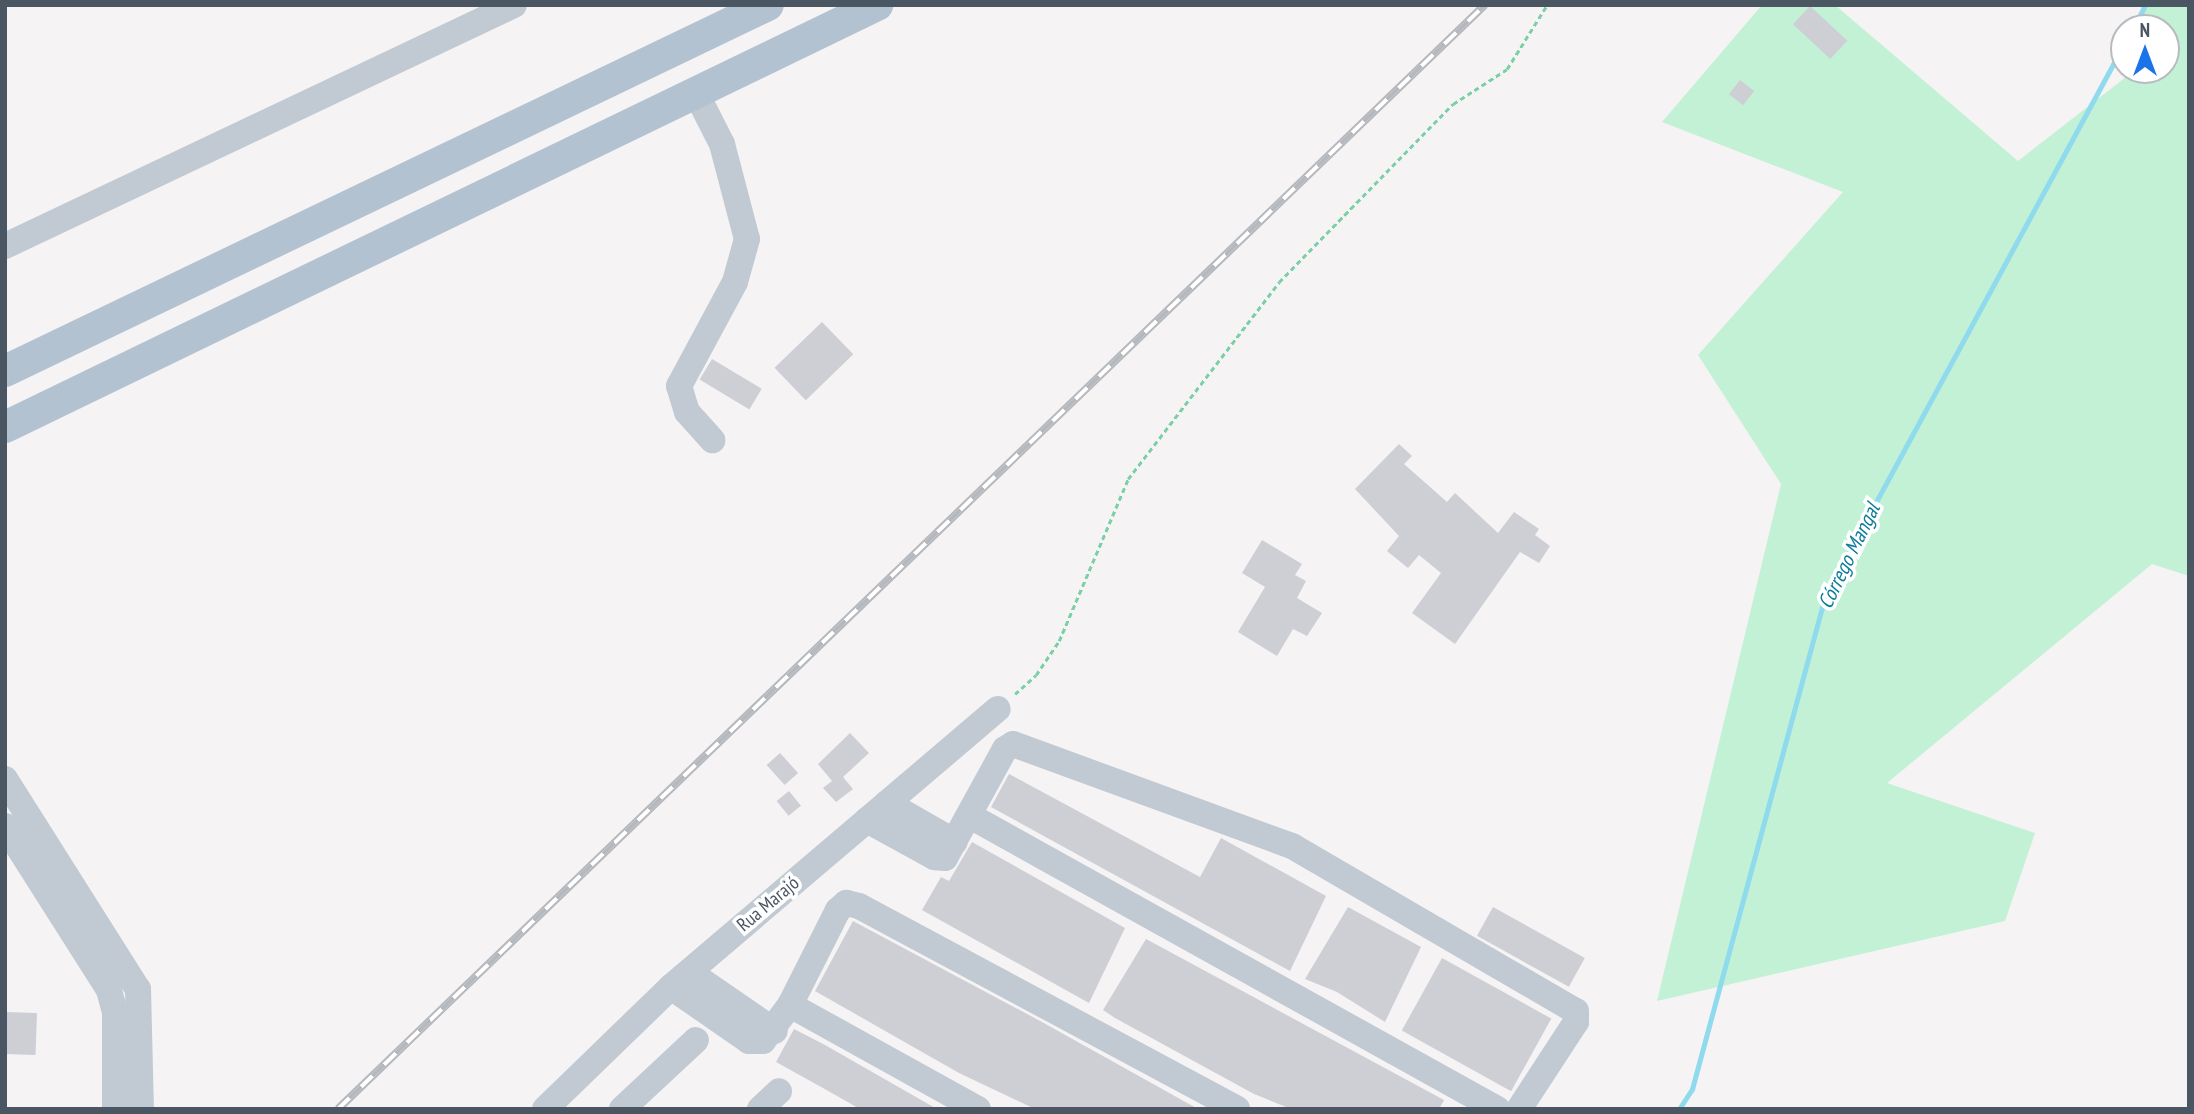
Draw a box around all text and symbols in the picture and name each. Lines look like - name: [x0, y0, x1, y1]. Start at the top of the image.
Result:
- north arrow: [2110, 14, 2180, 84]
- text: N: [2140, 18, 2150, 42]
- water label: Córrego Mangal: [1813, 499, 1885, 613]
- street label: Rua Marajó: [732, 872, 804, 936]

